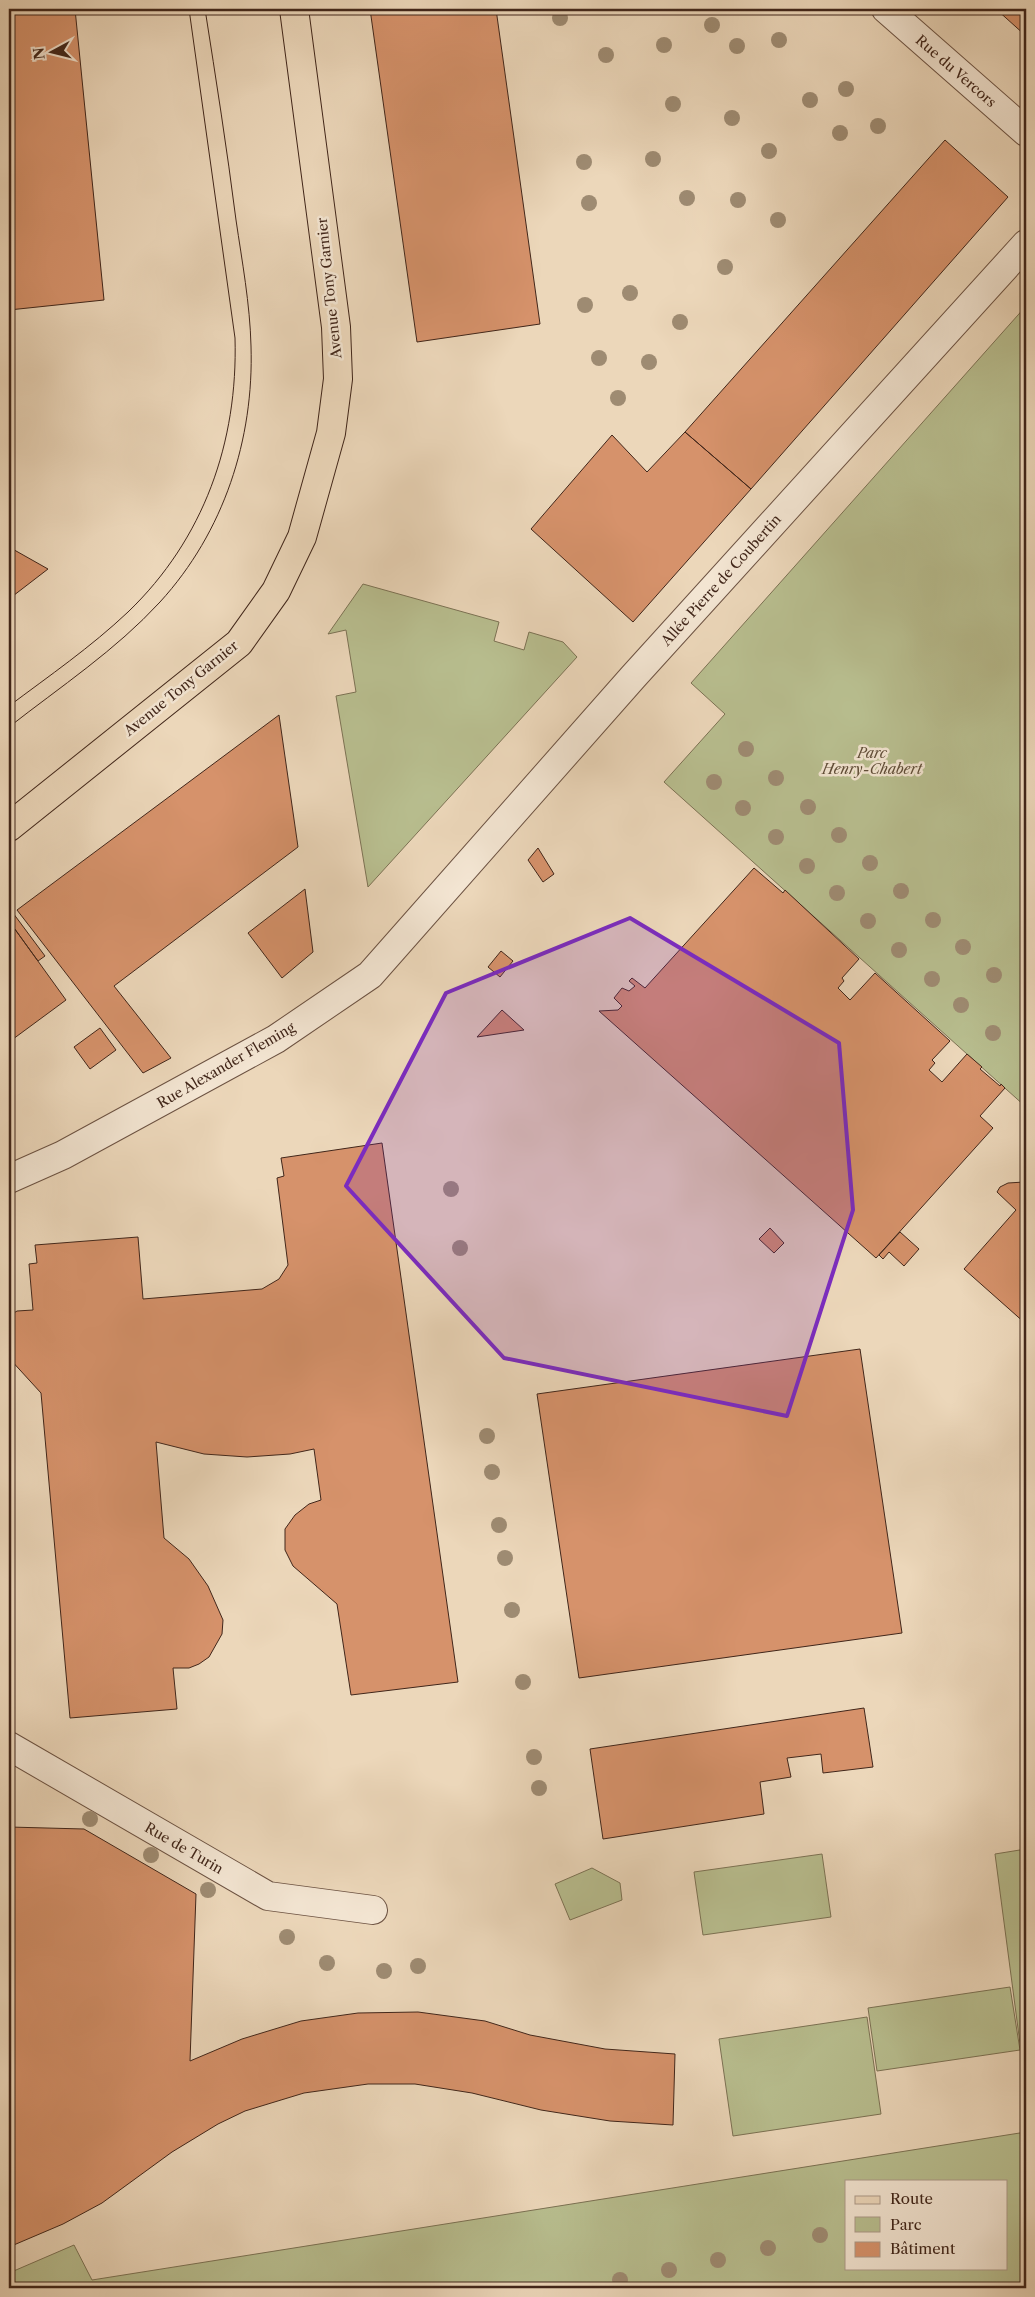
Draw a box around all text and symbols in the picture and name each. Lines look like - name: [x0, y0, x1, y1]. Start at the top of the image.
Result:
- north arrow: [28, 28, 78, 78]
- street label: Rue du Vercors: [912, 31, 1000, 111]
- text: N: [29, 46, 49, 61]
- street label: Avenue Tony Garnier: [313, 217, 345, 360]
- street label: Allée Pierre de Coubertin: [656, 510, 785, 650]
- street label: Avenue Tony Garnier: [120, 636, 242, 740]
- park label: Parc Henry-Chabert: [821, 744, 923, 778]
- street label: Rue Alexander Fleming: [154, 1018, 299, 1112]
- street label: Rue de Turin: [142, 1818, 227, 1878]
- legend: [845, 2180, 1008, 2270]
- text: Route: [890, 2189, 933, 2208]
- text: Parc: [890, 2215, 922, 2234]
- text: Bâtiment: [890, 2239, 956, 2258]

